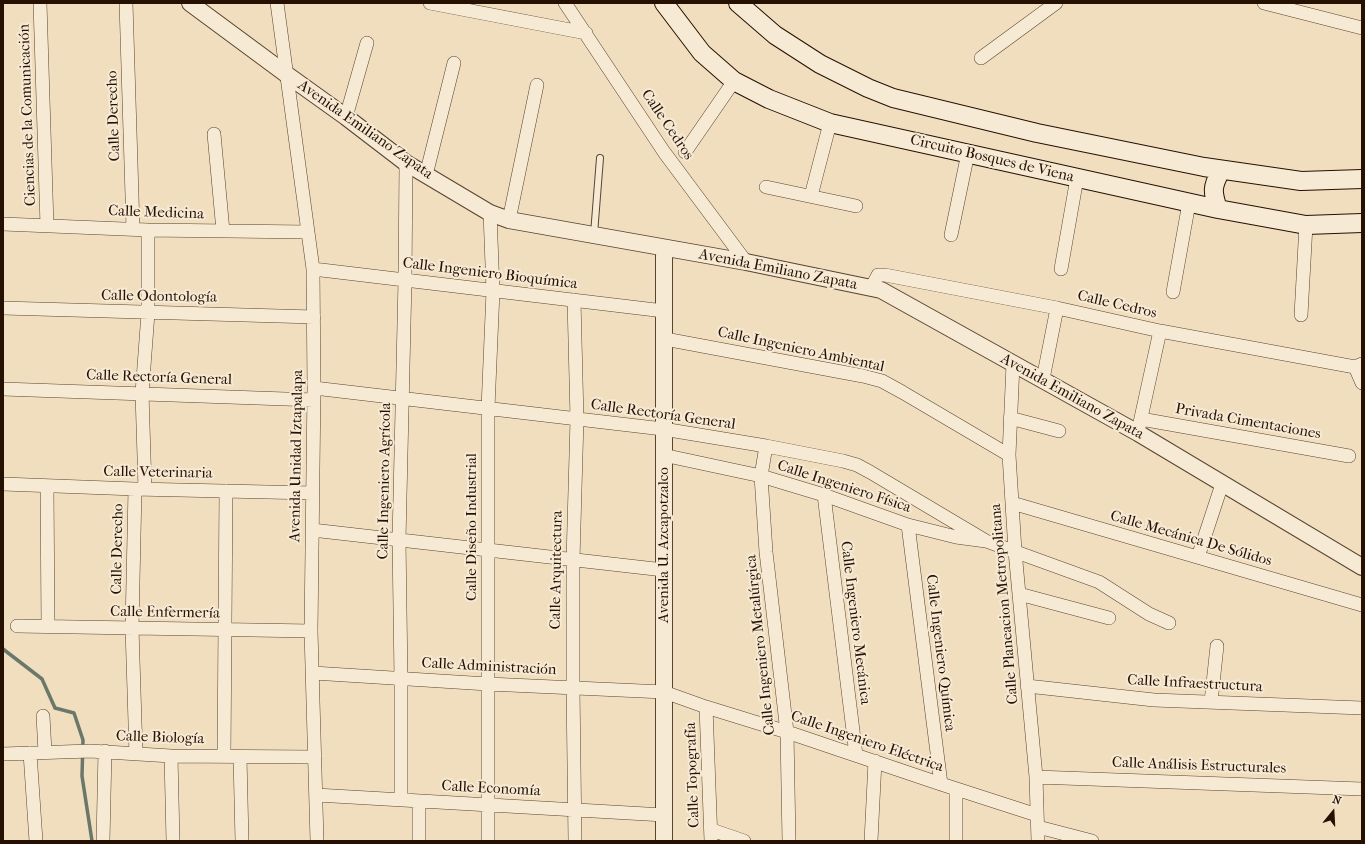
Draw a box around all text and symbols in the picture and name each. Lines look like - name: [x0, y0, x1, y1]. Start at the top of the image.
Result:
- street label: Ciencias de la Comunicación: [16, 24, 40, 206]
- street label: Calle Derecho: [103, 70, 125, 162]
- street label: Avenida Emiliano Zapata: [294, 76, 436, 184]
- street label: Calle Cedros: [637, 86, 697, 164]
- street label: Circuito Bosques de Viena: [908, 131, 1076, 187]
- street label: Calle Medicina: [108, 202, 204, 224]
- street label: Avenida Emiliano Zapata: [697, 246, 859, 294]
- street label: Calle Ingeniero Bioquímica: [401, 254, 579, 294]
- street label: Calle Odontología: [101, 287, 217, 307]
- street label: Calle Cedros: [1076, 287, 1158, 323]
- street label: Calle Ingeniero Ambiental: [716, 324, 886, 376]
- street label: Avenida Emiliano Zapata: [997, 350, 1147, 444]
- street label: Calle Rectoría General: [86, 366, 232, 390]
- street label: Avenida Unidad Iztapalapa: [286, 370, 308, 542]
- street label: Calle Rectoría General: [589, 396, 737, 434]
- street label: Privada Cimentaciones: [1174, 400, 1322, 444]
- street label: Calle Ingeniero Agrícola: [375, 402, 395, 560]
- street label: Calle Diseño Industrial: [463, 453, 481, 601]
- street label: Calle Ingeniero Física: [775, 457, 913, 517]
- street label: Calle Veterinaria: [103, 463, 213, 483]
- street label: Avenida U. Azcapotzalco: [655, 467, 673, 623]
- street label: Calle Derecho: [108, 503, 128, 595]
- street label: Calle Planeacion Metropolitana: [987, 503, 1023, 705]
- street label: Calle Mecánica De Sólidos: [1108, 507, 1274, 571]
- street label: Calle Arquitectura: [547, 510, 567, 630]
- street label: Calle Ingeniero Mecánica: [836, 540, 874, 706]
- street label: Calle Ingeniero Metalúrgica: [743, 554, 779, 736]
- street label: Calle Ingeniero Química: [921, 573, 959, 733]
- street label: Calle Enfermería: [110, 603, 220, 623]
- street label: Calle Administración: [421, 654, 557, 680]
- street label: Calle Infraestructura: [1127, 671, 1263, 697]
- street label: Calle Ingeniero Eléctrica: [788, 707, 946, 777]
- street label: Calle Topografía: [682, 722, 704, 828]
- street label: Calle Biología: [115, 727, 205, 749]
- street label: Calle Análisis Estructurales: [1112, 754, 1286, 778]
- street label: Calle Economía: [441, 777, 541, 801]
- north arrow: [1313, 792, 1353, 832]
- text: N: [1331, 793, 1343, 808]

